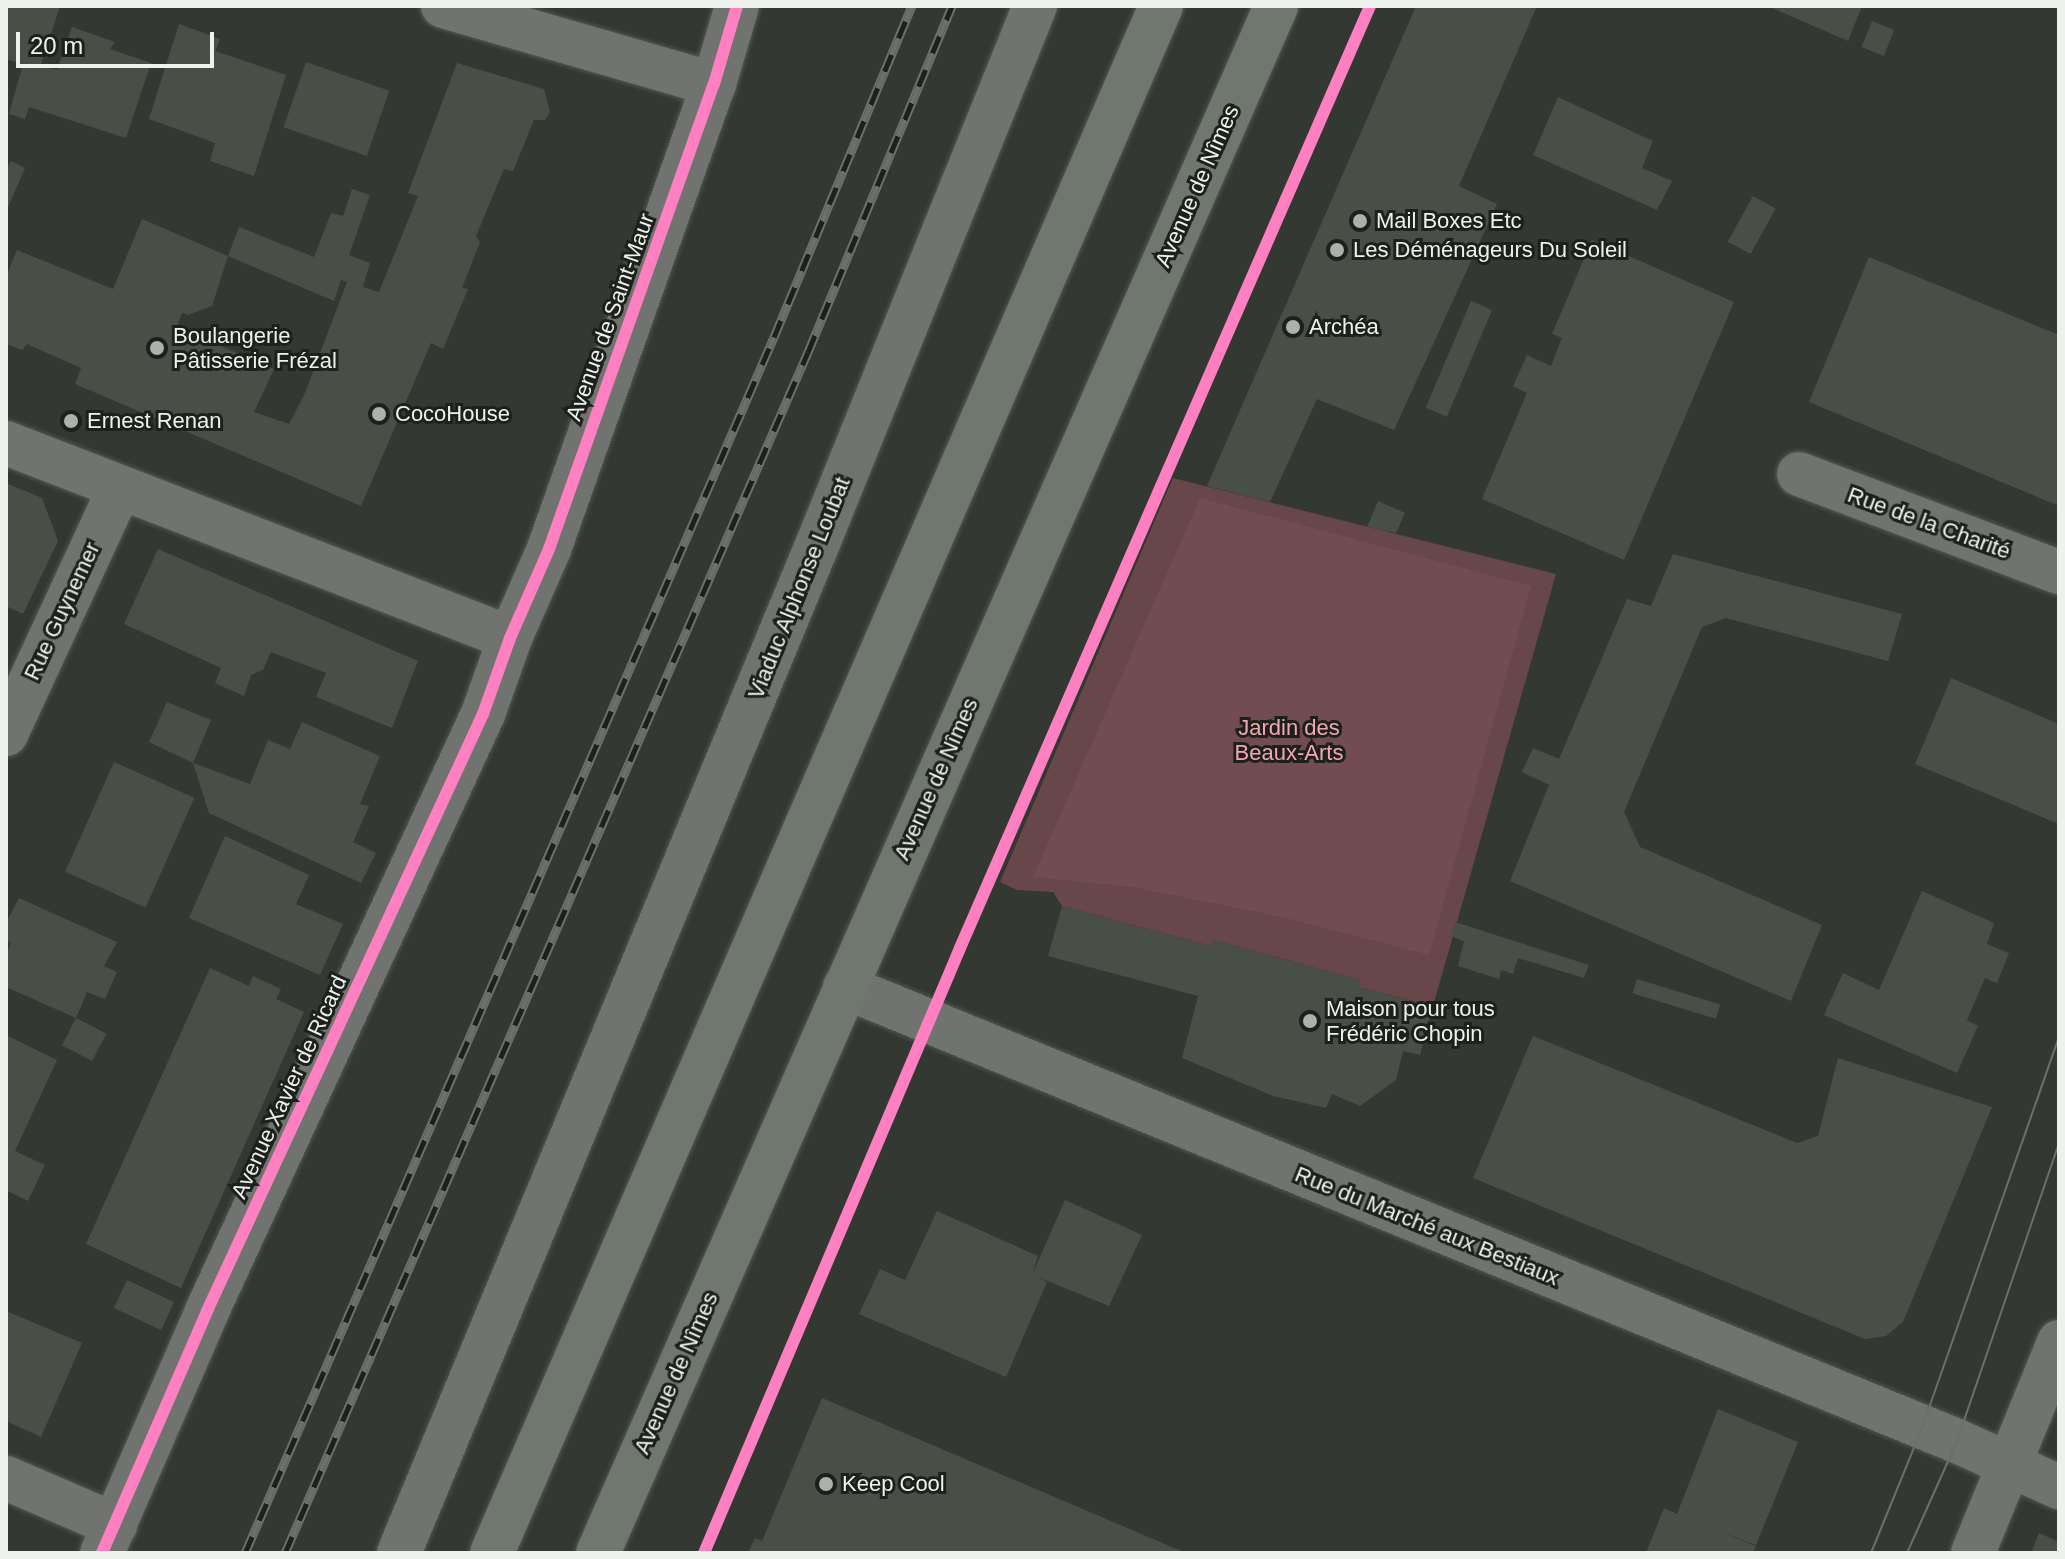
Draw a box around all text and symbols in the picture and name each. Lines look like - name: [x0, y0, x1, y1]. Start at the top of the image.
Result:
- scale bar: [20, 16, 218, 66]
- text: 20 m: [30, 32, 83, 59]
- street label: Avenue de Nîmes: [1149, 101, 1245, 271]
- place label: Mail Boxes Etc: [1376, 208, 1521, 234]
- street label: Avenue de Saint-Maur: [560, 210, 660, 424]
- marker: Mail Boxes Etc: [1351, 212, 1369, 230]
- place label: Les Déménageurs Du Soleil: [1353, 237, 1627, 263]
- marker: Les Déménageurs Du Soleil: [1328, 241, 1346, 259]
- place label: Archéa: [1309, 314, 1379, 340]
- marker: Archéa: [1284, 318, 1302, 336]
- place label: Boulangerie Pâtisserie Frézal: [173, 322, 337, 374]
- marker: Boulangerie Pâtisserie Frézal: [148, 339, 166, 357]
- place label: CocoHouse: [395, 401, 510, 427]
- marker: CocoHouse: [370, 405, 388, 423]
- place label: Ernest Renan: [87, 408, 222, 434]
- marker: Ernest Renan: [62, 412, 80, 430]
- street label: Viaduc Alphonse Loubat: [742, 473, 856, 703]
- street label: Rue de la Charité: [1844, 481, 2014, 565]
- street label: Rue Guynemer: [19, 538, 105, 684]
- street label: Avenue de Nîmes: [888, 694, 984, 864]
- park label: Jardin des Beaux-Arts: [1235, 714, 1343, 766]
- street label: Avenue Xavier de Ricard: [226, 971, 352, 1203]
- place label: Maison pour tous Frédéric Chopin: [1326, 995, 1495, 1046]
- marker: Maison pour tous Frédéric Chopin: [1301, 1012, 1319, 1030]
- street label: Rue du Marché aux Bestiaux: [1291, 1161, 1563, 1291]
- street label: Avenue de Nîmes: [628, 1288, 724, 1458]
- place label: Keep Cool: [842, 1471, 945, 1497]
- marker: Keep Cool: [817, 1475, 835, 1493]

